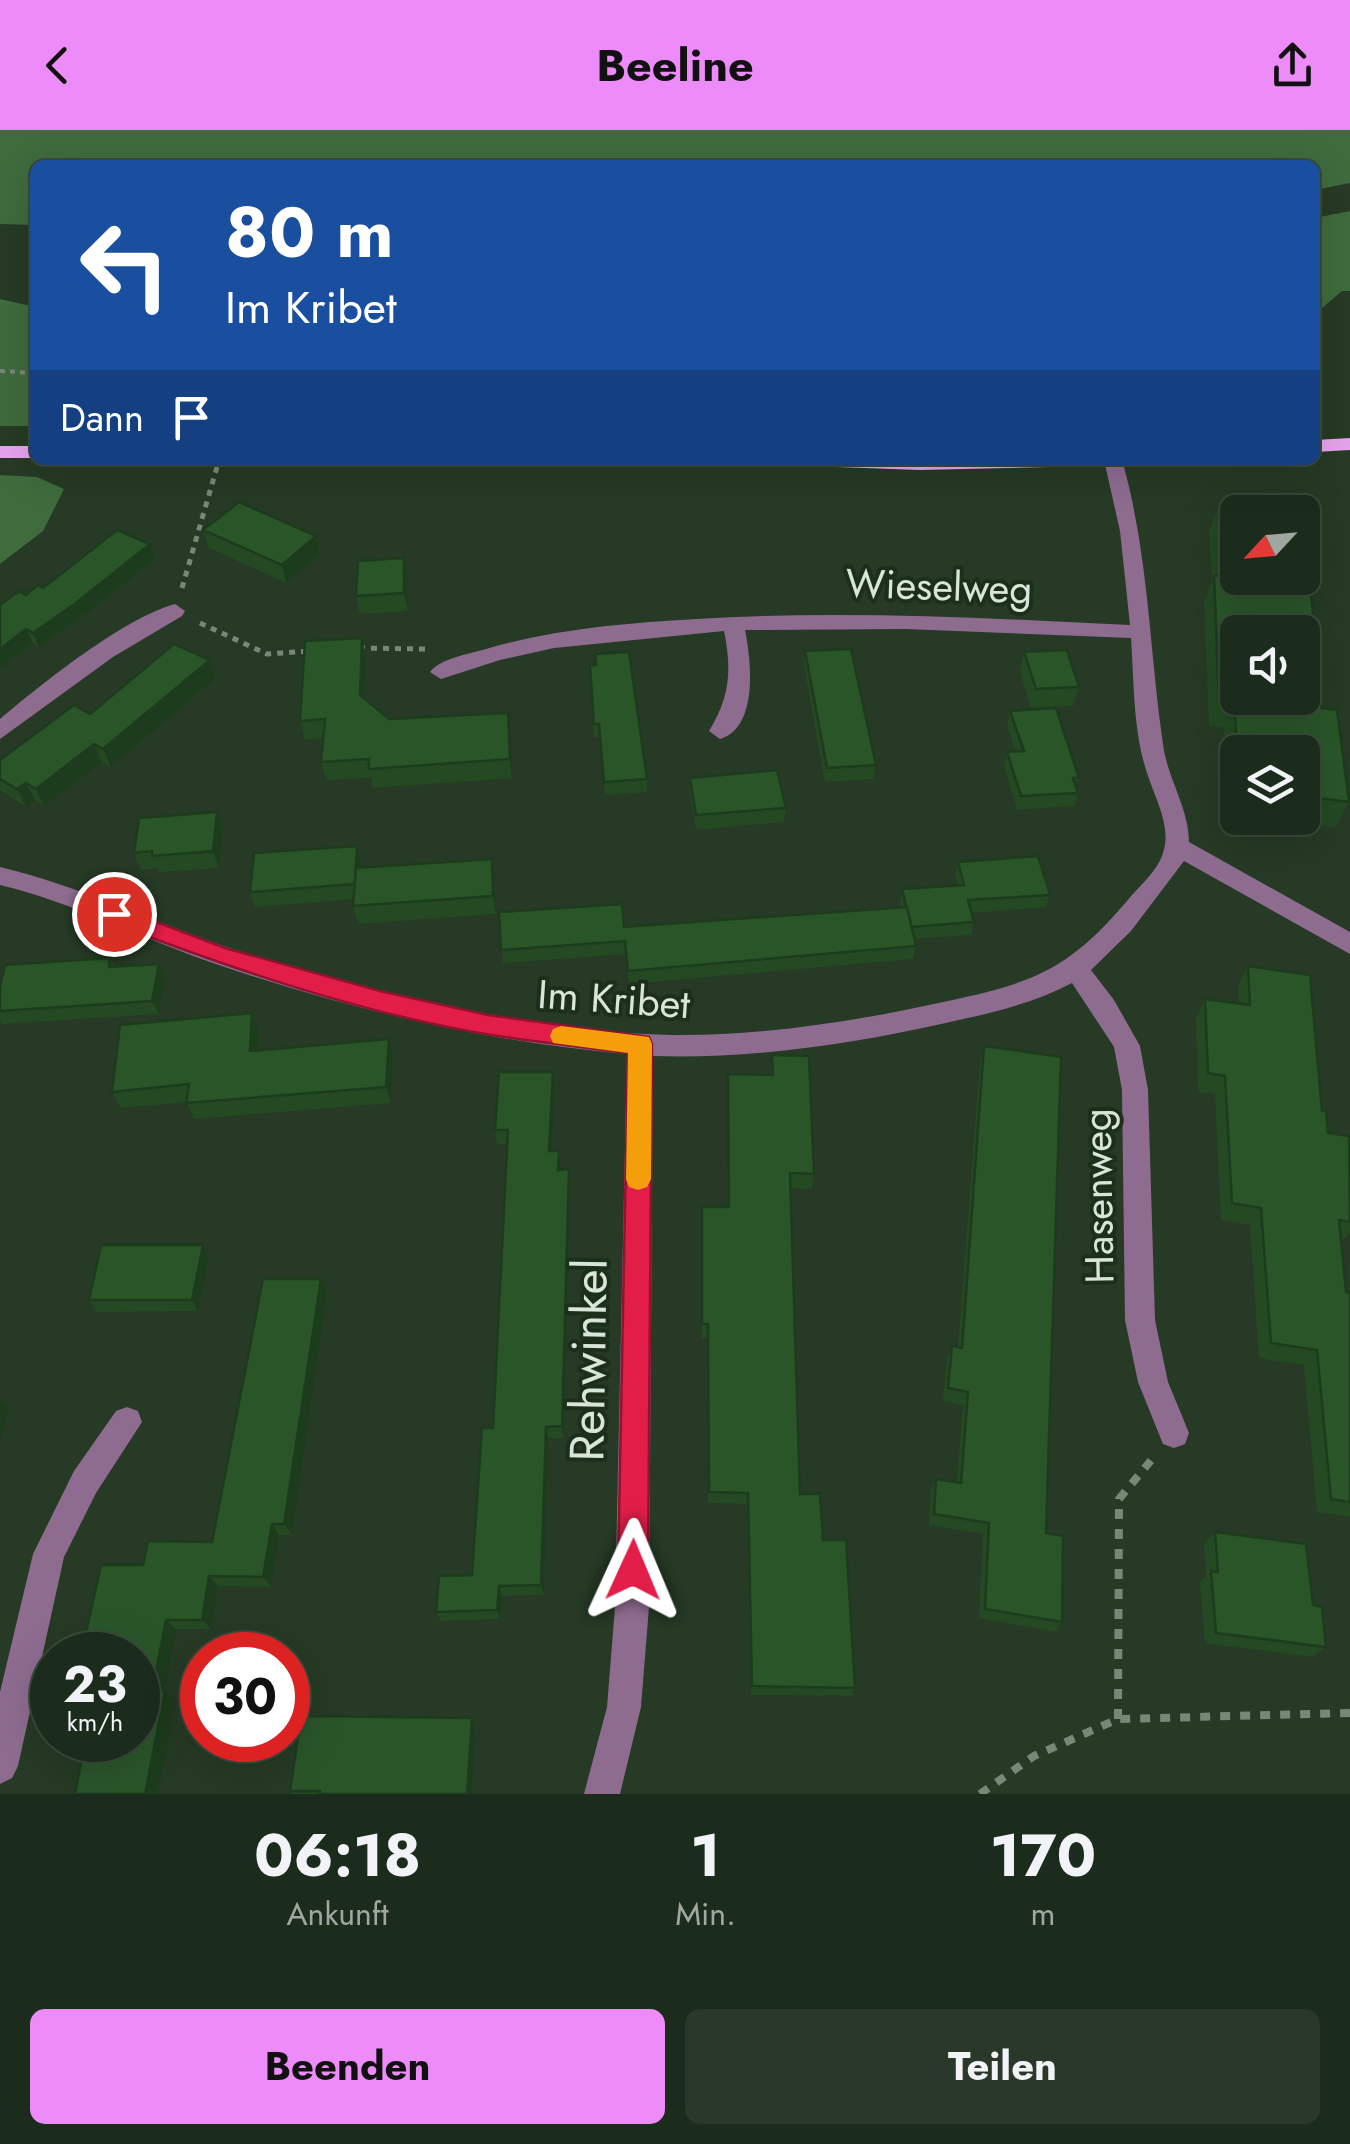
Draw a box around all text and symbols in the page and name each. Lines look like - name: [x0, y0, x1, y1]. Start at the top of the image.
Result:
- text: Beeline: [596, 33, 754, 98]
- icon: back: [30, 38, 85, 93]
- icon: share: [1265, 38, 1320, 93]
- text: 80 m: [225, 182, 394, 283]
- icon: left: [60, 200, 190, 330]
- text: Im Kribet: [225, 275, 397, 340]
- text: Dann: [60, 390, 144, 445]
- icon: arrive: [164, 390, 219, 445]
- north arrow: [1220, 495, 1320, 595]
- map controls: [1220, 495, 1320, 835]
- street label: Wieselweg: [845, 554, 1033, 618]
- button: sound: [1220, 615, 1320, 715]
- button: layers: [1220, 735, 1320, 835]
- pin: [72, 872, 157, 957]
- icon: arrive: [87, 887, 142, 942]
- street label: Im Kribet: [536, 965, 693, 1033]
- street label: Hasenweg: [1067, 1108, 1129, 1284]
- street label: Rehwinkel: [552, 1258, 625, 1462]
- position arrow: [581, 1518, 685, 1622]
- speed limit sign: 30: [180, 1632, 310, 1762]
- text: 23: [63, 1648, 127, 1721]
- text: km/h: [67, 1704, 123, 1740]
- text: 06:18: [254, 1812, 421, 1899]
- text: 1: [690, 1812, 721, 1899]
- text: 170: [990, 1812, 1096, 1899]
- text: Ankunft: [287, 1891, 389, 1937]
- text: Min.: [675, 1891, 736, 1937]
- text: m: [1030, 1891, 1055, 1937]
- button: Beenden: [30, 2009, 665, 2124]
- button: Teilen: [685, 2009, 1320, 2124]

